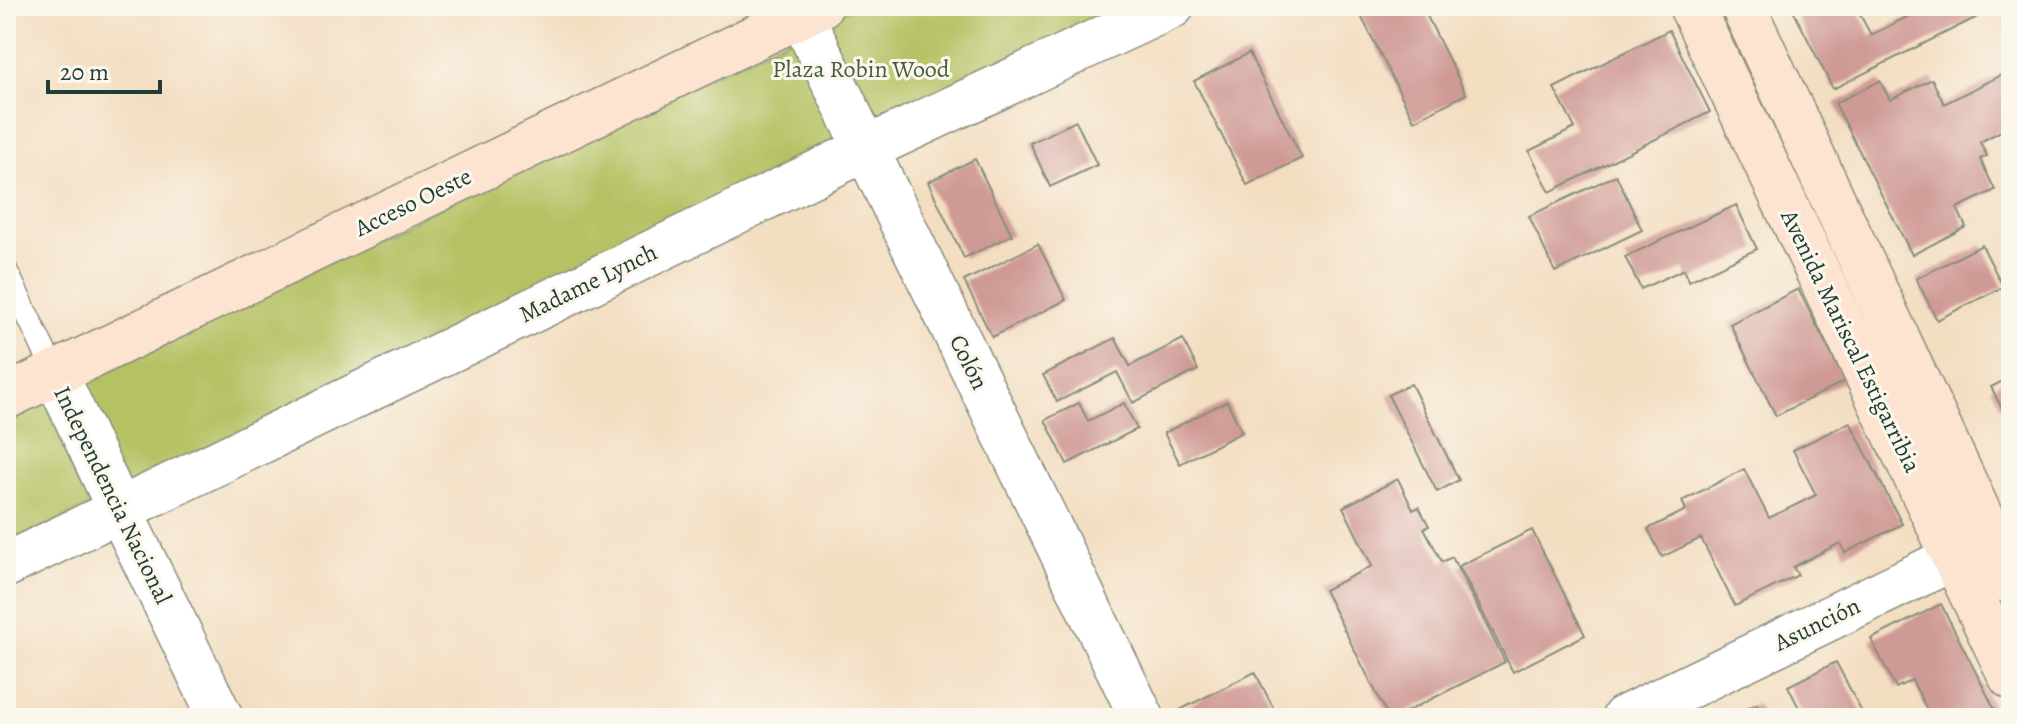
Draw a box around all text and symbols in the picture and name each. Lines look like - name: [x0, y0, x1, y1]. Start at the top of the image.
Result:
- scale bar: [48, 44, 160, 94]
- park label: Plaza Robin Wood: [772, 53, 950, 85]
- text: 20 m: [60, 56, 109, 88]
- street label: Acceso Oeste: [348, 160, 477, 244]
- street label: Avenida Mariscal Estigarribia: [1773, 203, 1929, 478]
- street label: Madame Lynch: [514, 236, 662, 330]
- street label: Colón: [942, 329, 996, 395]
- street label: Independencia Nacional: [46, 381, 180, 609]
- street label: Asunción: [1768, 589, 1865, 659]

